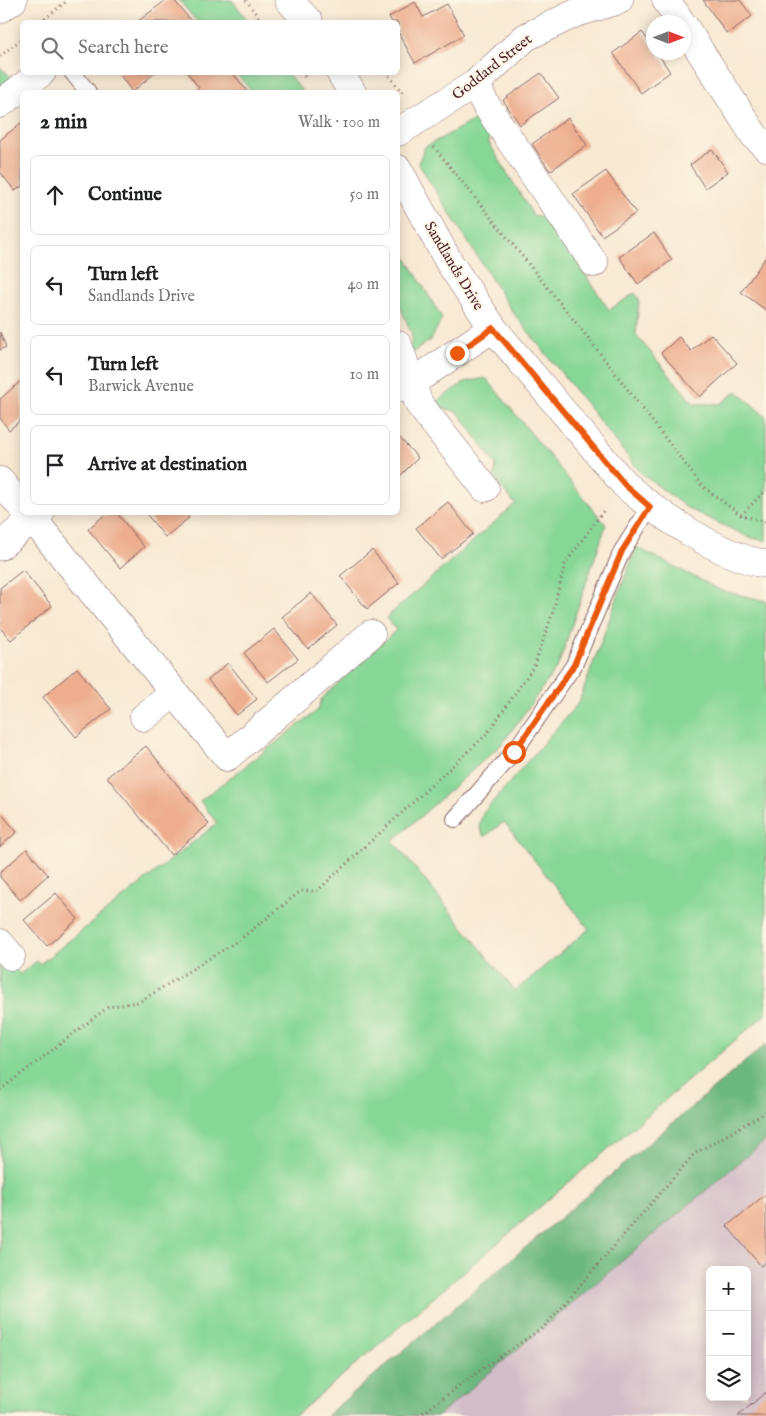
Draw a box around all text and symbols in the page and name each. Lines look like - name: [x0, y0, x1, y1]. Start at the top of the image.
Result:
- north arrow: [646, 15, 691, 60]
- search box: [20, 20, 400, 75]
- street label: Goddard Street: [448, 30, 536, 104]
- icon: search: [38, 34, 66, 62]
- text: Search here: [78, 36, 169, 60]
- text: 2 min: [40, 109, 87, 136]
- text: Walk · 100 m: [298, 113, 380, 133]
- icon: ahead: [41, 181, 69, 209]
- text: Continue: [88, 183, 162, 207]
- text: 50 m: [350, 185, 379, 205]
- street label: Sandlands Drive: [420, 218, 488, 314]
- text: Turn left: [88, 263, 159, 287]
- icon: left: [41, 271, 69, 299]
- text: 40 m: [347, 275, 379, 295]
- text: Sandlands Drive: [88, 287, 195, 307]
- route end: [446, 342, 469, 365]
- text: Turn left: [88, 353, 159, 377]
- icon: left: [41, 361, 69, 389]
- text: 10 m: [349, 365, 379, 385]
- text: Barwick Avenue: [88, 377, 194, 397]
- icon: arrive: [41, 451, 69, 479]
- text: Arrive at destination: [88, 453, 247, 477]
- route start: [503, 741, 526, 764]
- map controls: [706, 1266, 751, 1401]
- button: +: [706, 1266, 751, 1311]
- button: −: [706, 1311, 751, 1356]
- button: layers: [706, 1356, 751, 1401]

